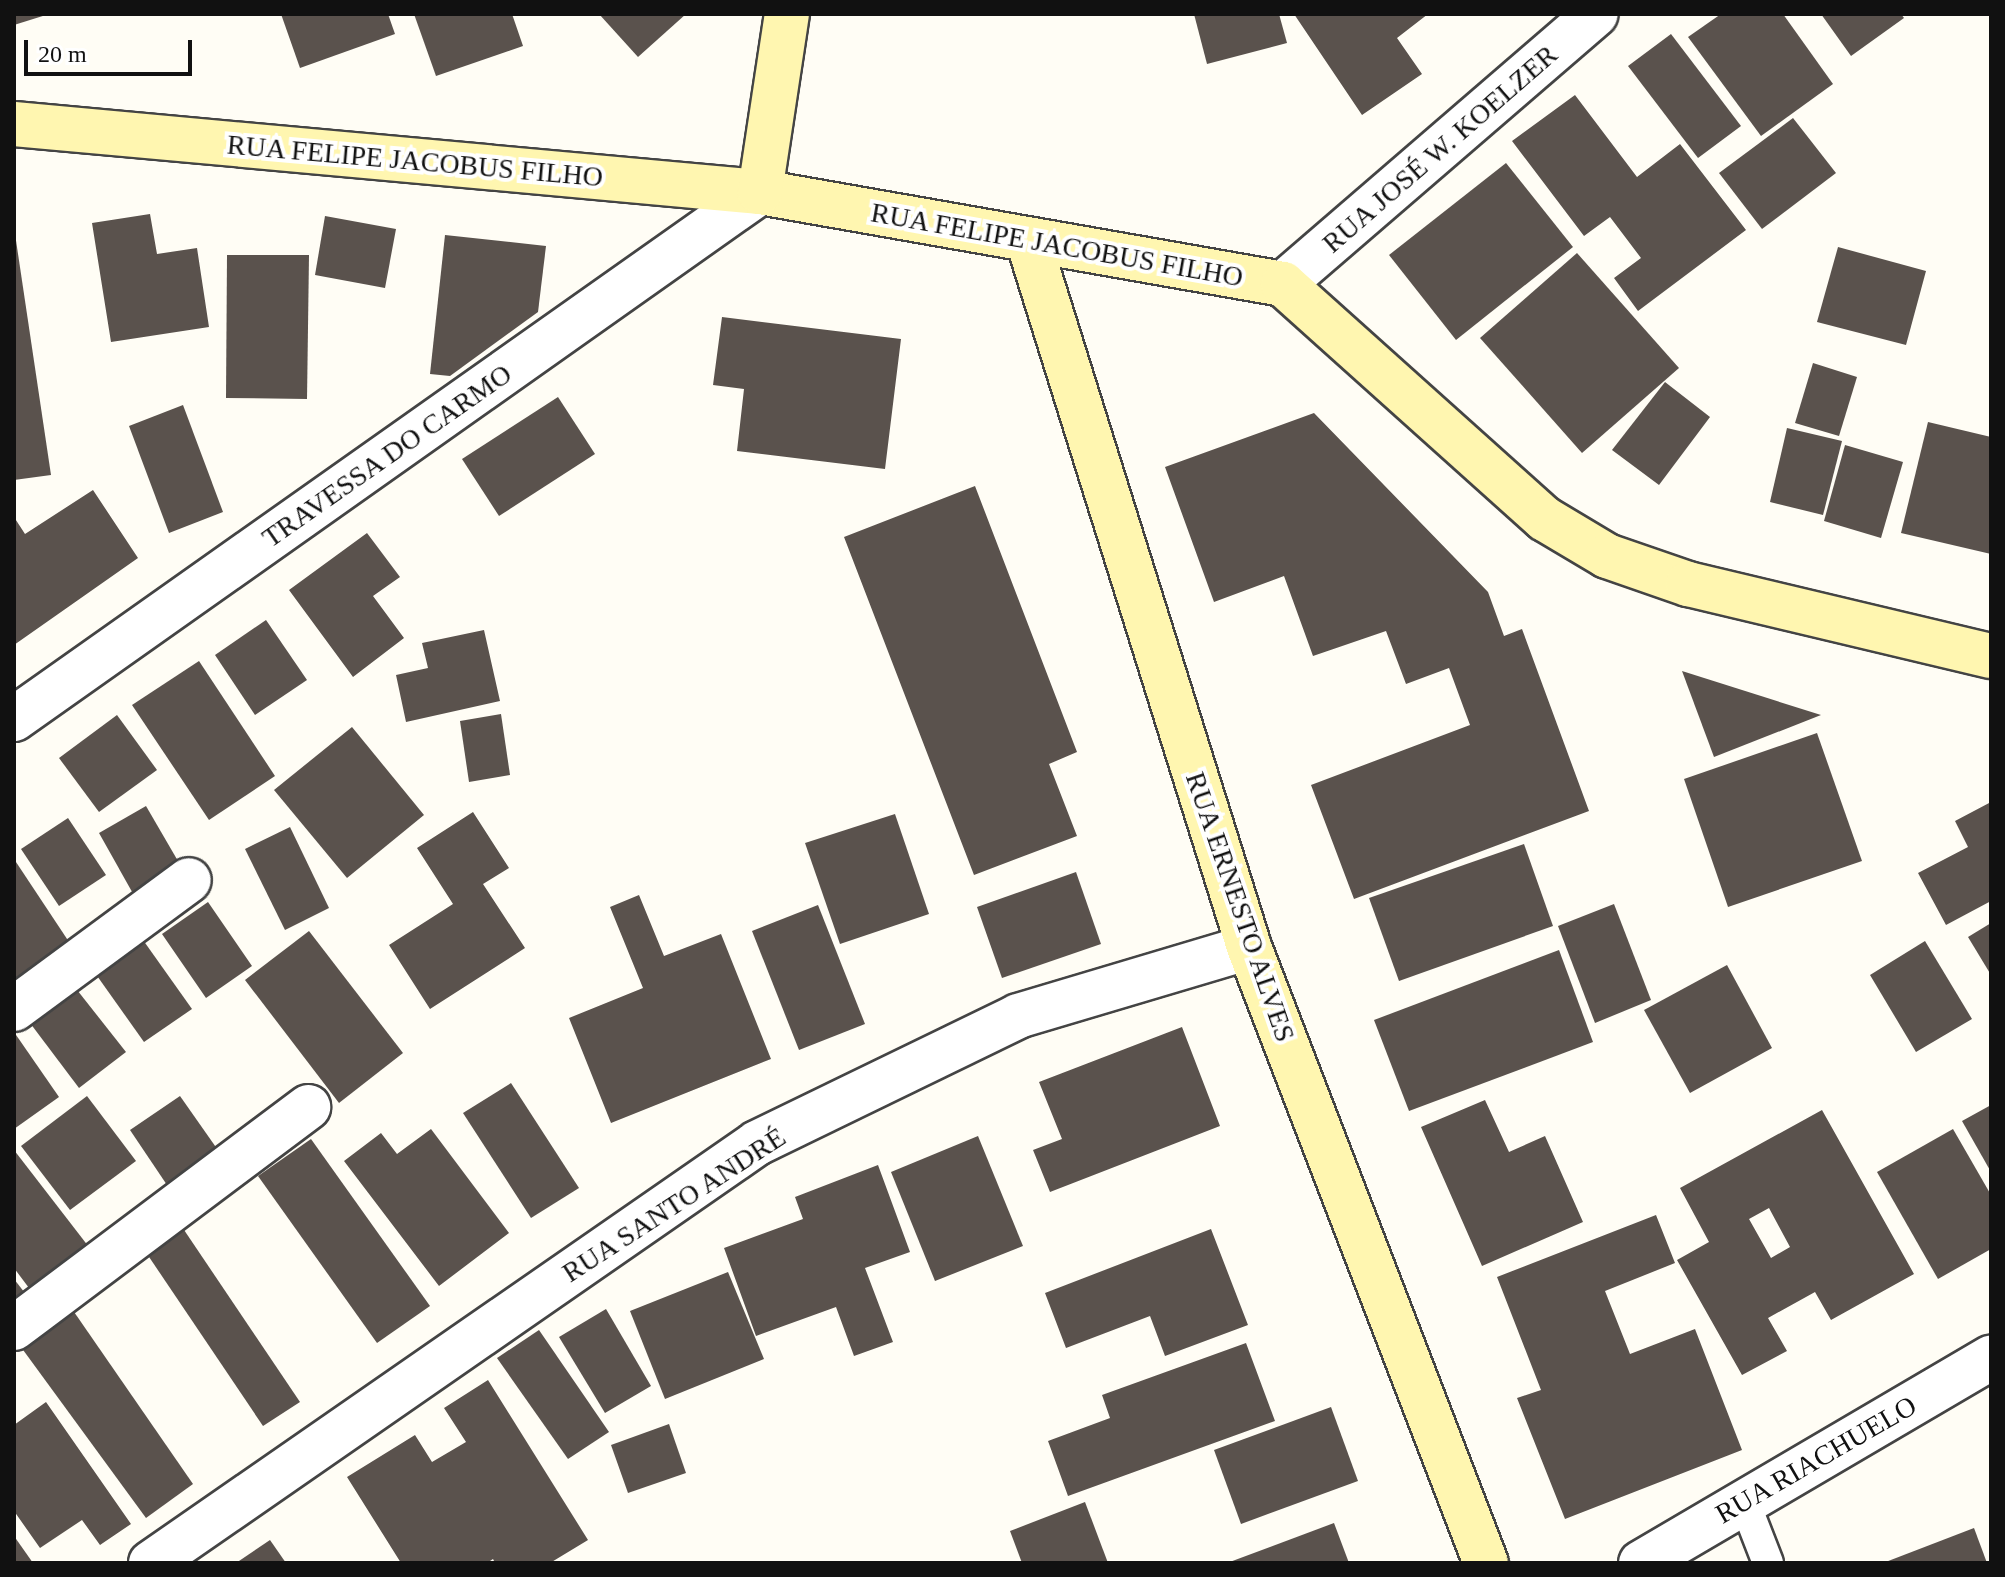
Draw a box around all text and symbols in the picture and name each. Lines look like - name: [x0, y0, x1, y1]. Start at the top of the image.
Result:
- scale bar: [28, 24, 196, 74]
- street label: RUA JOSÉ W. KOELZER: [1315, 37, 1565, 261]
- text: 20 m: [38, 41, 87, 67]
- street label: RUA FELIPE JACOBUS FILHO: [225, 128, 605, 194]
- street label: RUA FELIPE JACOBUS FILHO: [868, 196, 1246, 294]
- street label: TRAVESSA DO CARMO: [255, 357, 519, 555]
- street label: RUA ERNESTO ALVES: [1178, 766, 1302, 1048]
- street label: RUA SANTO ANDRÉ: [555, 1119, 793, 1291]
- street label: RUA RIACHUELO: [1709, 1388, 1923, 1532]

